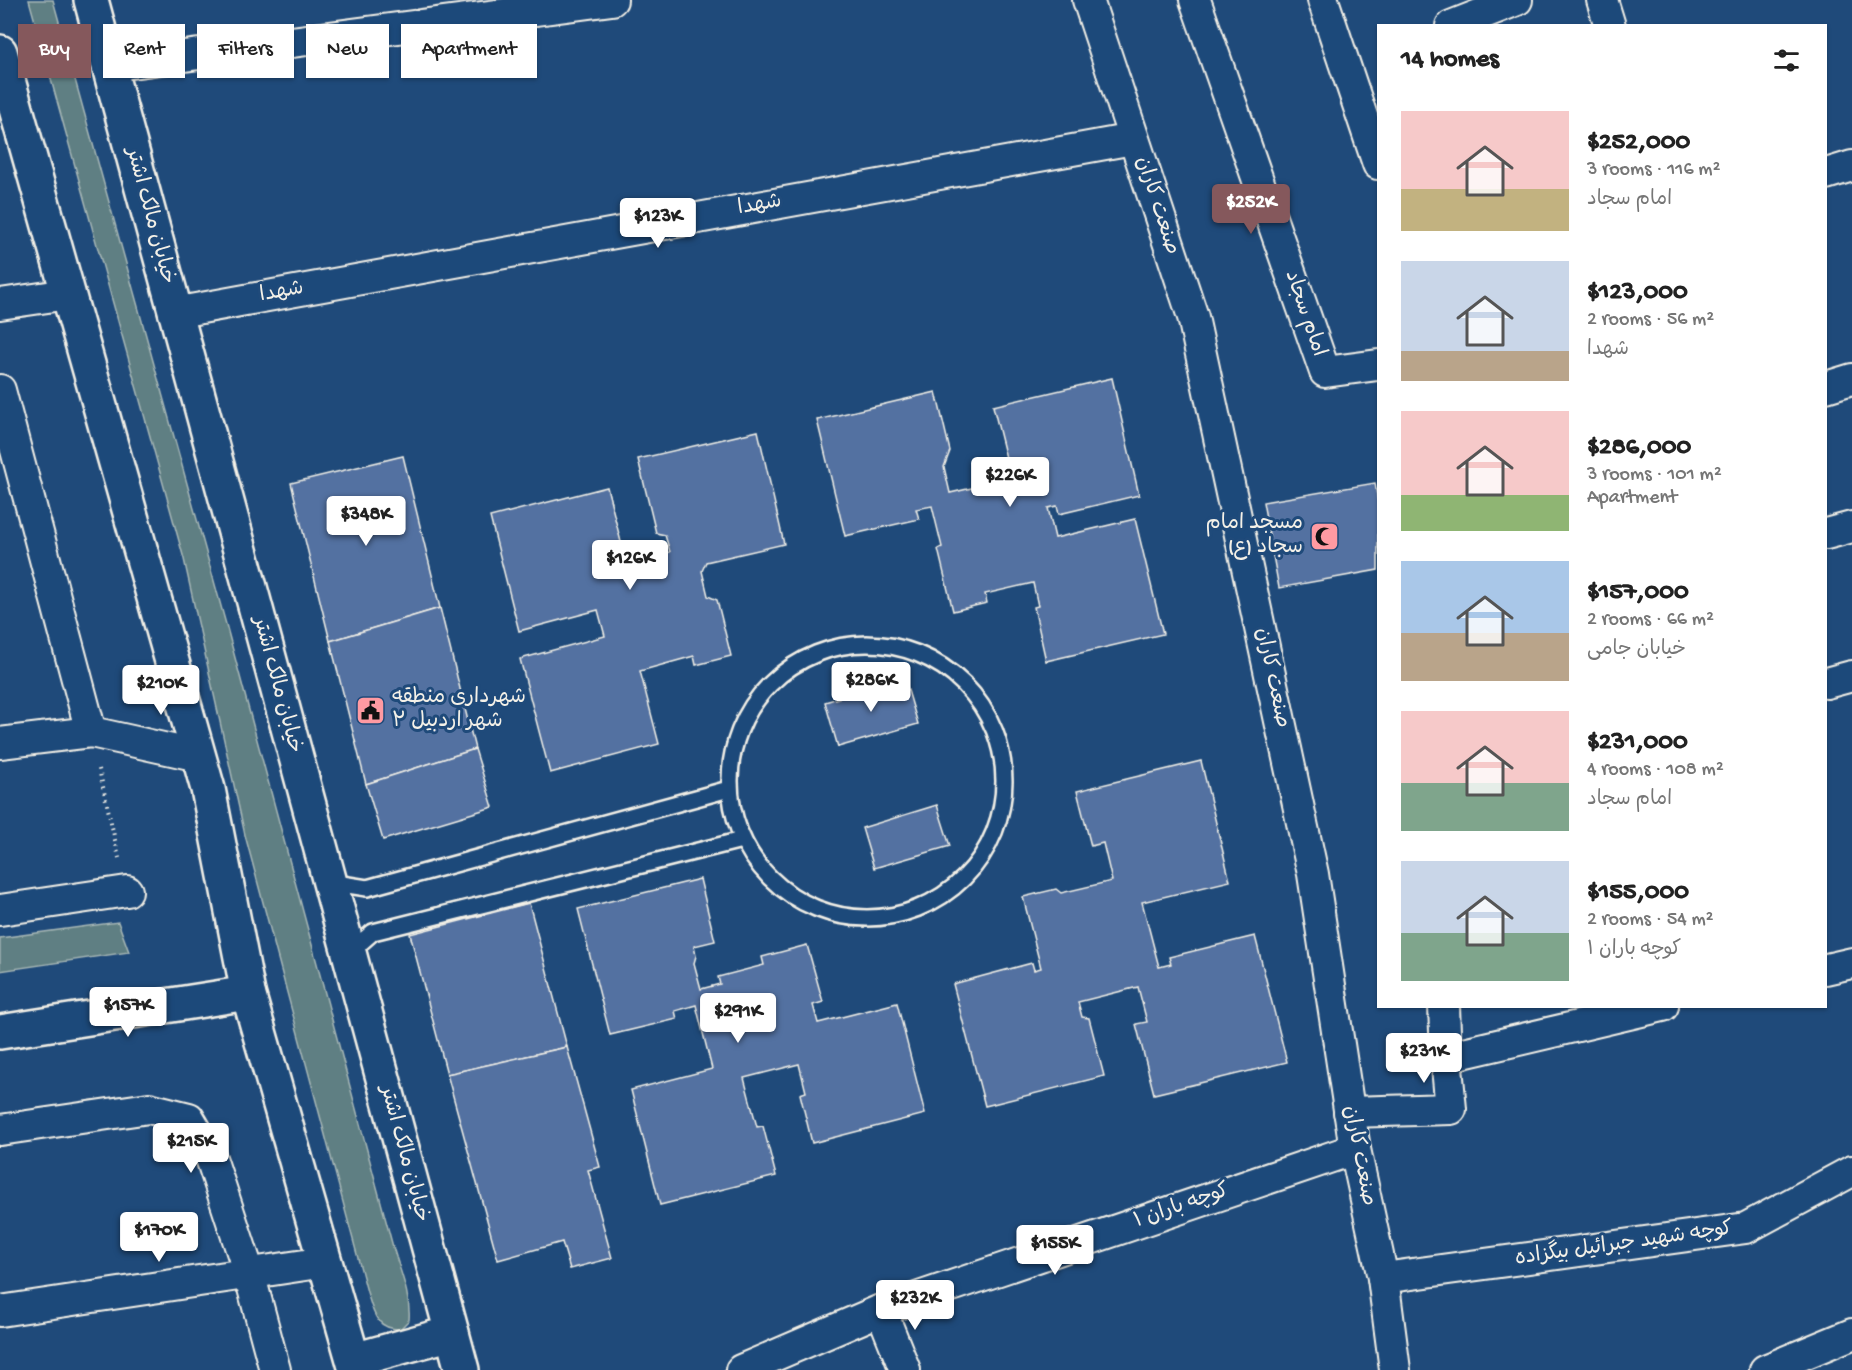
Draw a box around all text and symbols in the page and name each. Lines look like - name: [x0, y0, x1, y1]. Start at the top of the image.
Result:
- chip: Buy: [18, 24, 91, 78]
- chip: Rent: [103, 24, 185, 78]
- chip: Filters: [197, 24, 294, 78]
- chip: New: [306, 24, 389, 78]
- chip: Apartment: [401, 24, 537, 78]
- icon: filters: [1770, 44, 1803, 77]
- text: 14 homes: [1401, 45, 1499, 76]
- text: $252,000: [1587, 128, 1690, 159]
- icon: home: [1449, 135, 1521, 207]
- street label: خیابان مالک اشتر: [118, 143, 179, 287]
- street label: صنعت کاران: [1128, 154, 1184, 258]
- text: 3 rooms · 116 m²: [1587, 159, 1720, 182]
- pin: $252K: [1209, 184, 1293, 235]
- text: امام سجاد: [1587, 189, 1672, 212]
- street label: شهدا: [736, 190, 784, 222]
- text: $252K: [1226, 192, 1276, 215]
- pin: $123K: [616, 198, 700, 249]
- text: $123K: [634, 206, 682, 229]
- street label: امام سجاد: [1278, 268, 1330, 360]
- street label: شهدا: [258, 277, 306, 309]
- text: $123,000: [1587, 278, 1688, 309]
- icon: home: [1449, 285, 1521, 357]
- text: 2 rooms · 56 m²: [1587, 309, 1714, 332]
- text: شهدا: [1587, 339, 1629, 362]
- text: $286,000: [1587, 433, 1691, 464]
- icon: home: [1449, 435, 1521, 507]
- pin: $226K: [968, 457, 1052, 508]
- text: 3 rooms · 101 m²: [1587, 464, 1722, 487]
- text: $226K: [985, 465, 1035, 488]
- text: Apartment: [1587, 487, 1677, 510]
- pin: $348K: [324, 496, 408, 547]
- text: $348K: [341, 504, 391, 527]
- place label: مسجد امام سجاد (ع): [1206, 512, 1303, 561]
- mosque icon: مسجد امام سجاد (ع): [1308, 520, 1340, 552]
- pin: $126K: [588, 540, 672, 591]
- text: $126K: [606, 548, 654, 571]
- text: $157,000: [1587, 578, 1689, 609]
- icon: home: [1449, 585, 1521, 657]
- text: 2 rooms · 66 m²: [1587, 609, 1714, 632]
- street label: خیابان مالک اشتر: [245, 612, 306, 756]
- street label: صنعت کاران: [1248, 626, 1294, 730]
- text: خیابان جامی: [1587, 639, 1686, 662]
- pin: $286K: [829, 662, 913, 713]
- pin: $210K: [119, 665, 203, 716]
- text: $286K: [846, 670, 896, 693]
- text: $210K: [136, 673, 186, 696]
- place label: شهرداری منطقه ۲ شهر اردبیل: [392, 686, 526, 735]
- public building icon: شهرداری منطقه ۲ شهر اردبیل: [355, 694, 387, 726]
- text: $231,000: [1587, 728, 1688, 759]
- icon: home: [1449, 735, 1521, 807]
- text: 4 rooms · 108 m²: [1587, 759, 1724, 782]
- text: امام سجاد: [1587, 789, 1672, 812]
- text: $155,000: [1587, 878, 1689, 909]
- icon: home: [1449, 885, 1521, 957]
- text: 2 rooms · 54 m²: [1587, 909, 1714, 932]
- text: کوچه باران ۱: [1587, 939, 1681, 962]
- pin: $157K: [86, 987, 170, 1038]
- pin: $291K: [696, 993, 780, 1044]
- text: $157K: [104, 995, 153, 1018]
- text: $291K: [714, 1001, 762, 1024]
- pin: $231K: [1382, 1033, 1466, 1084]
- text: $231K: [1400, 1041, 1448, 1064]
- street label: خیابان مالک اشتر: [372, 1081, 433, 1225]
- street label: صنعت کاران: [1336, 1104, 1380, 1208]
- pin: $215K: [149, 1123, 233, 1174]
- text: $215K: [167, 1131, 215, 1154]
- street label: کوچه باران ۱: [1131, 1179, 1233, 1235]
- pin: $170K: [117, 1212, 201, 1263]
- street label: کوچه شهید جبرائیل بیگزاده: [1513, 1214, 1734, 1273]
- text: $170K: [134, 1220, 184, 1243]
- pin: $155K: [1013, 1225, 1097, 1276]
- text: $155K: [1030, 1233, 1080, 1256]
- pin: $232K: [873, 1280, 957, 1331]
- text: $232K: [890, 1288, 940, 1311]

